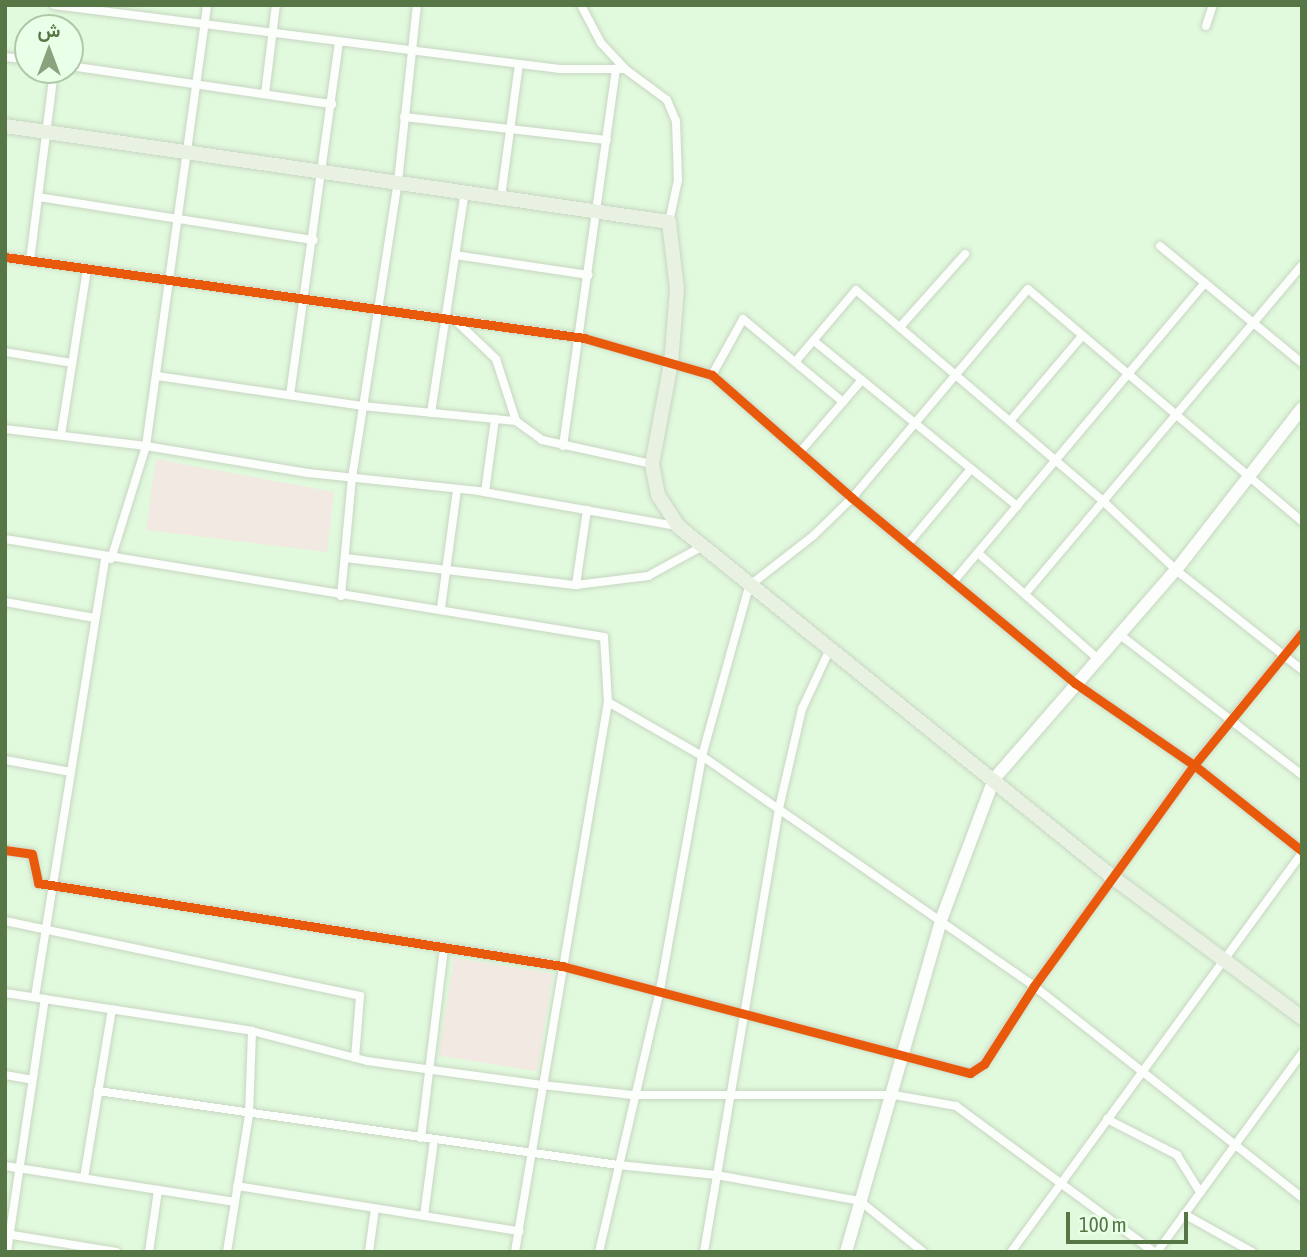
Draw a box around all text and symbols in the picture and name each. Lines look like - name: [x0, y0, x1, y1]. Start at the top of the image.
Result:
- north arrow: [14, 14, 84, 84]
- text: ش: [38, 19, 60, 41]
- scale bar: [1069, 1198, 1192, 1242]
- text: 100 m: [1079, 1212, 1127, 1236]

